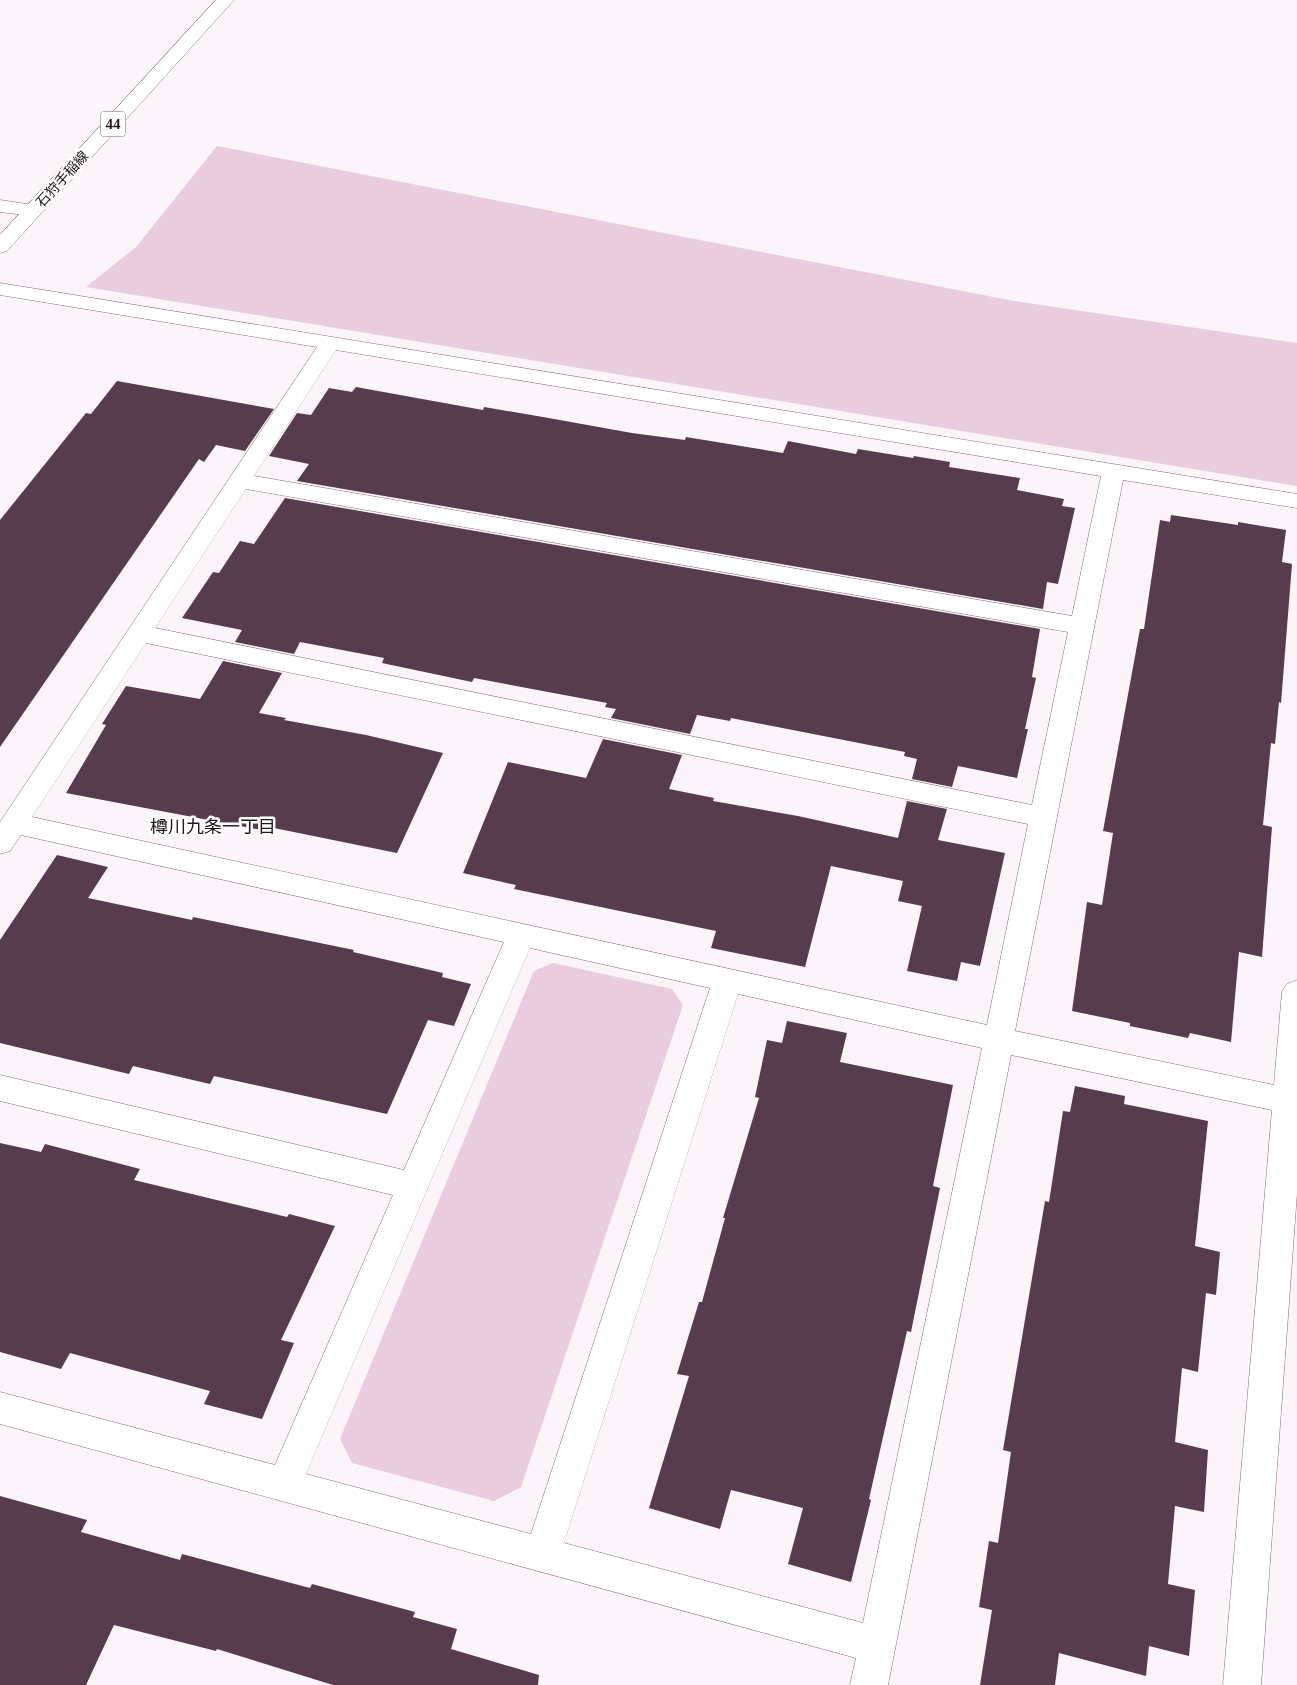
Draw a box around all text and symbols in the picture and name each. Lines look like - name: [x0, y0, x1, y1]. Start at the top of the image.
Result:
- road number: 44: [100, 112, 126, 136]
- street label: 石狩手稲線: [33, 148, 91, 210]
- district label: 樽川九条一丁目: [150, 817, 276, 837]

